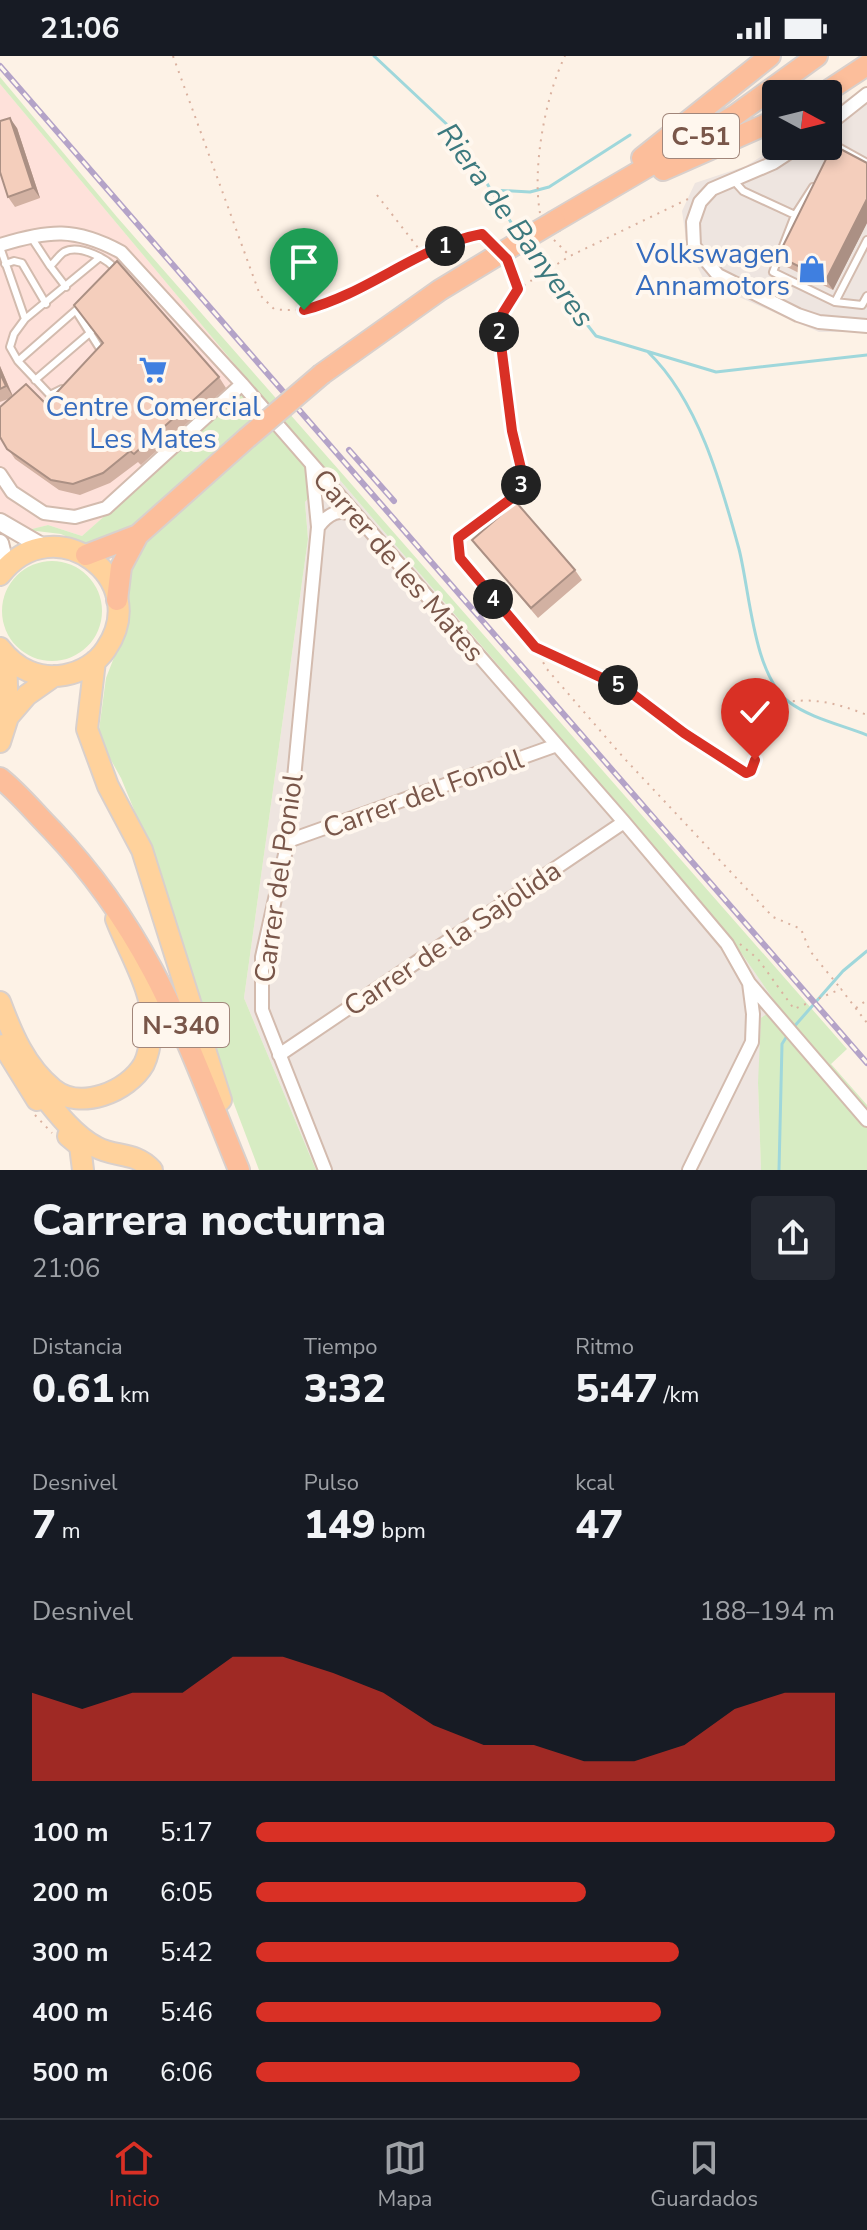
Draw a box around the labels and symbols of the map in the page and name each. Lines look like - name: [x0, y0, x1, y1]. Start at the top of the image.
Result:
- north arrow: [762, 80, 842, 160]
- road number: C-51: [663, 114, 739, 158]
- water label: Riera de Banyeres: [427, 115, 604, 336]
- pin: 1: [425, 226, 465, 266]
- pin: [270, 228, 338, 310]
- place label: Volkswagen Annamotors: [635, 235, 790, 305]
- shop icon: Volkswagen Annamotors: [797, 254, 827, 284]
- pin: 2: [479, 312, 519, 352]
- supermarket icon: Centre Comercial Les Mates: [138, 355, 168, 385]
- place label: Centre Comercial Les Mates: [45, 388, 261, 458]
- street label: Carrer de les Mates: [304, 461, 493, 670]
- pin: 3: [501, 465, 541, 505]
- pin: 4: [473, 579, 513, 619]
- pin: 5: [598, 665, 638, 705]
- pin: [721, 678, 789, 760]
- street label: Carrer del Fonoll: [318, 740, 529, 848]
- street label: Carrer del Poniol: [246, 770, 313, 985]
- street label: Carrer de la Sajolida: [337, 852, 569, 1026]
- road number: N-340: [133, 1003, 229, 1047]

